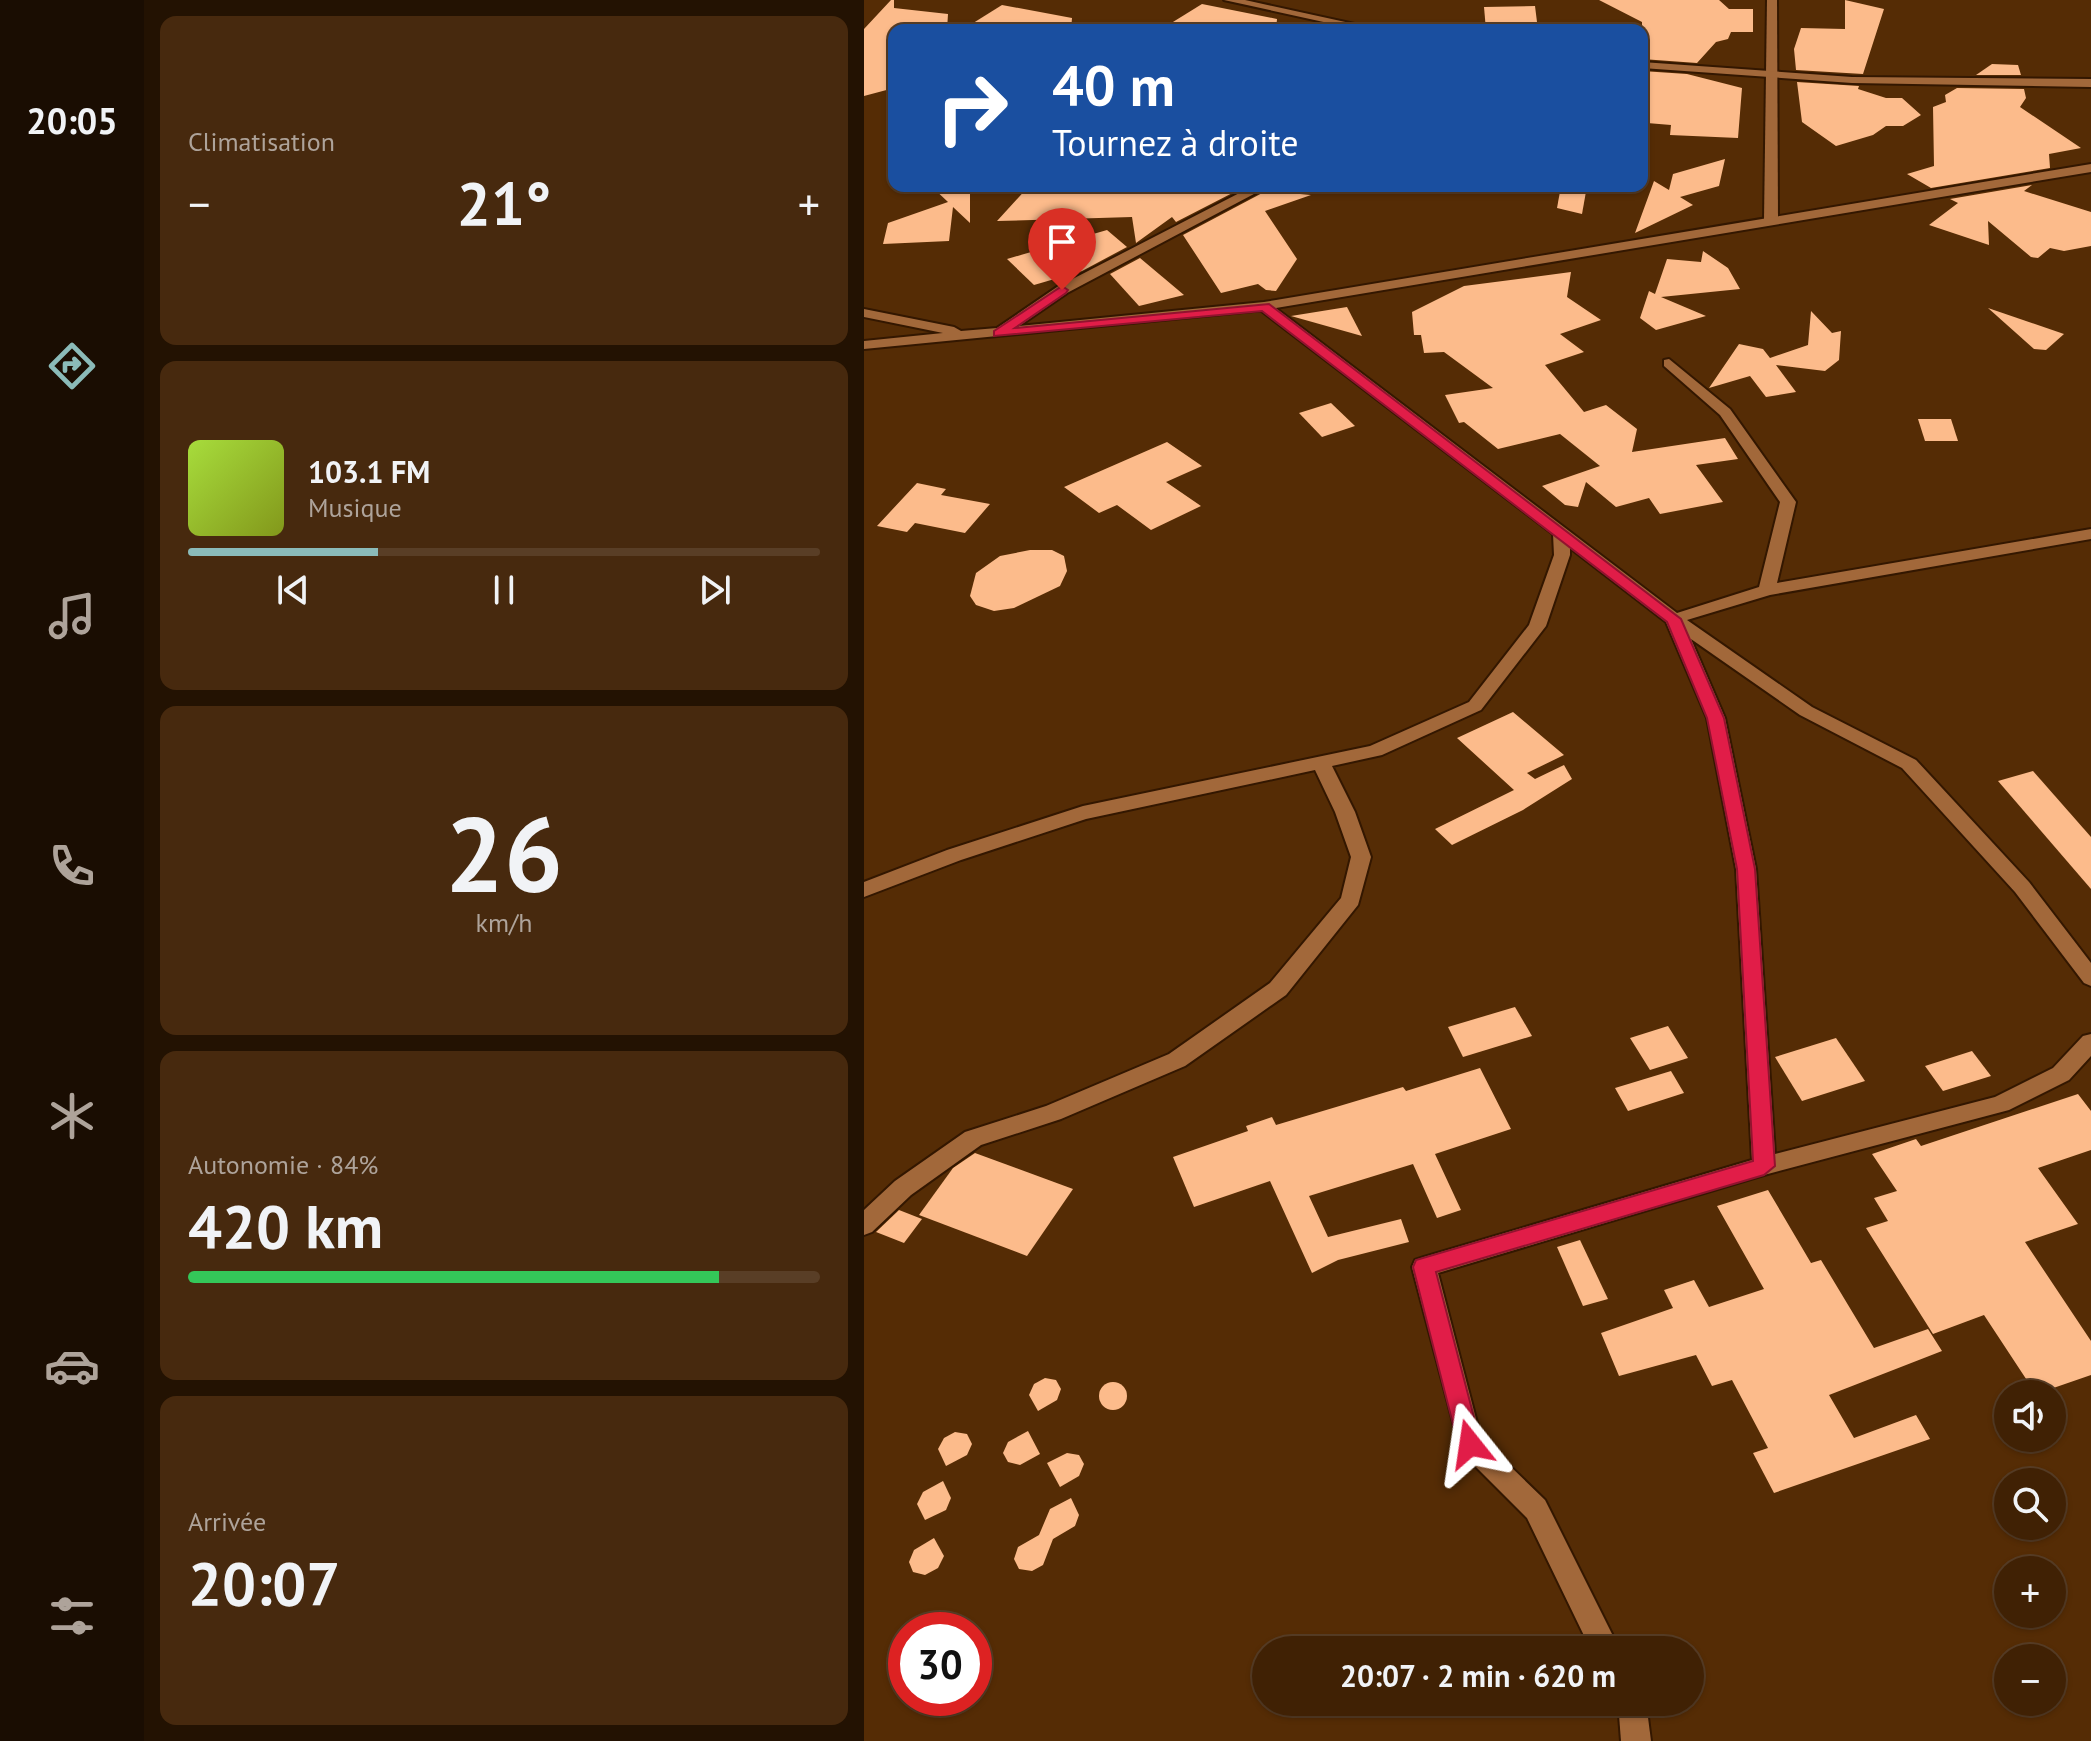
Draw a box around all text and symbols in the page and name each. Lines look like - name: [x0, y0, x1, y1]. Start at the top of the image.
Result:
- text: 40 m: [1052, 49, 1175, 121]
- icon: right: [920, 56, 1024, 160]
- text: 20:05: [26, 97, 118, 144]
- text: Tournez à droite: [1052, 119, 1299, 166]
- text: Climatisation: [188, 125, 335, 158]
- text: 21°: [457, 164, 551, 242]
- text: −: [188, 175, 210, 232]
- text: +: [798, 175, 820, 232]
- pin: [1028, 208, 1096, 290]
- icon: arrive: [1040, 220, 1084, 264]
- icon: directions: [44, 338, 100, 394]
- text: 103.1 FM: [308, 452, 430, 491]
- text: Musique: [308, 491, 402, 524]
- icon: previous: [271, 568, 315, 612]
- icon: pause: [482, 568, 526, 612]
- icon: next: [693, 568, 737, 612]
- icon: music: [44, 588, 100, 644]
- text: 26: [445, 786, 563, 921]
- icon: phone: [44, 838, 100, 894]
- text: km/h: [476, 906, 533, 939]
- icon: climate: [44, 1088, 100, 1144]
- text: Autonomie · 84%: [188, 1148, 378, 1181]
- text: 420 km: [188, 1187, 383, 1265]
- icon: car: [44, 1338, 100, 1394]
- map controls: [1994, 1380, 2066, 1716]
- button: sound: [1994, 1380, 2066, 1452]
- position arrow: [1428, 1402, 1512, 1486]
- button: search: [1994, 1468, 2066, 1540]
- text: Arrivée: [188, 1505, 266, 1538]
- text: 20:07: [188, 1544, 340, 1622]
- button: +: [1994, 1556, 2066, 1628]
- icon: filters: [44, 1588, 100, 1644]
- speed limit sign: 30: [888, 1612, 992, 1716]
- button: −: [1994, 1644, 2066, 1716]
- text: 20:07 · 2 min · 620 m: [1340, 1656, 1616, 1695]

